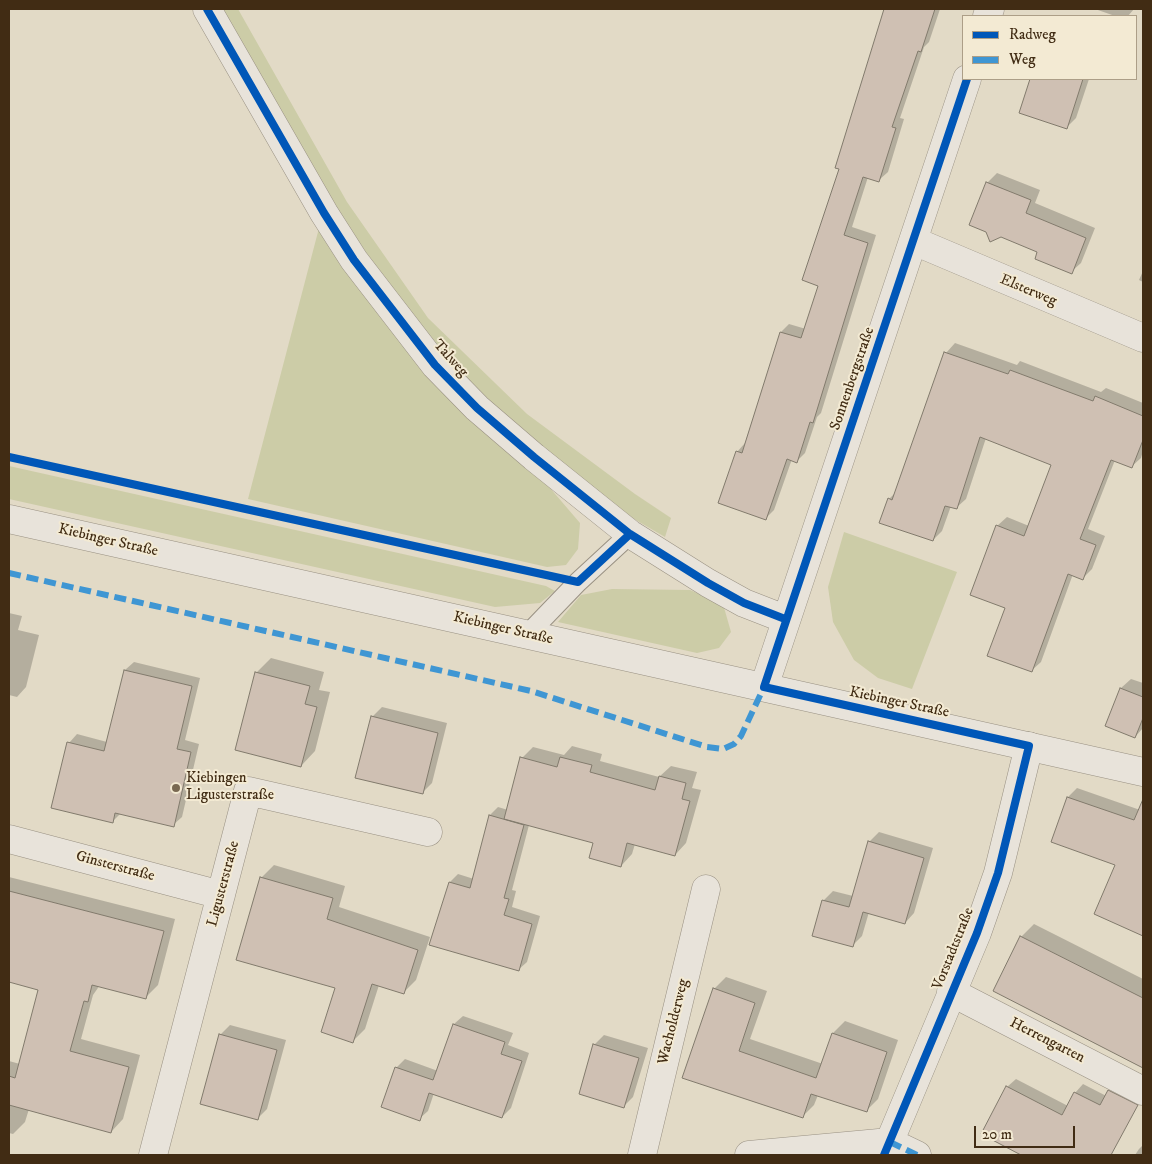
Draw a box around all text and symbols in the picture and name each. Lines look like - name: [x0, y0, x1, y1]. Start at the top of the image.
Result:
- legend: [962, 15, 1137, 80]
- text: Radweg: [1009, 25, 1056, 44]
- text: Weg: [1009, 50, 1036, 69]
- street label: Elsterweg: [997, 271, 1059, 311]
- street label: Sonnenbergstraße: [827, 325, 879, 433]
- street label: Talweg: [429, 337, 471, 381]
- street label: Kiebinger Straße: [56, 521, 160, 561]
- street label: Kiebinger Straße: [451, 609, 555, 649]
- street label: Kiebinger Straße: [847, 684, 951, 722]
- place label: Kiebingen Ligusterstraße: [186, 770, 274, 805]
- marker: Kiebingen Ligusterstraße: [170, 782, 182, 794]
- street label: Ligusterstraße: [204, 839, 244, 929]
- street label: Ginsterstraße: [74, 848, 156, 886]
- street label: Vorstadtstraße: [929, 905, 979, 993]
- street label: Wacholderweg: [655, 977, 693, 1067]
- street label: Herrengarten: [1006, 1014, 1088, 1068]
- scale bar: [977, 1116, 1078, 1148]
- text: 20 m: [982, 1125, 1012, 1144]

